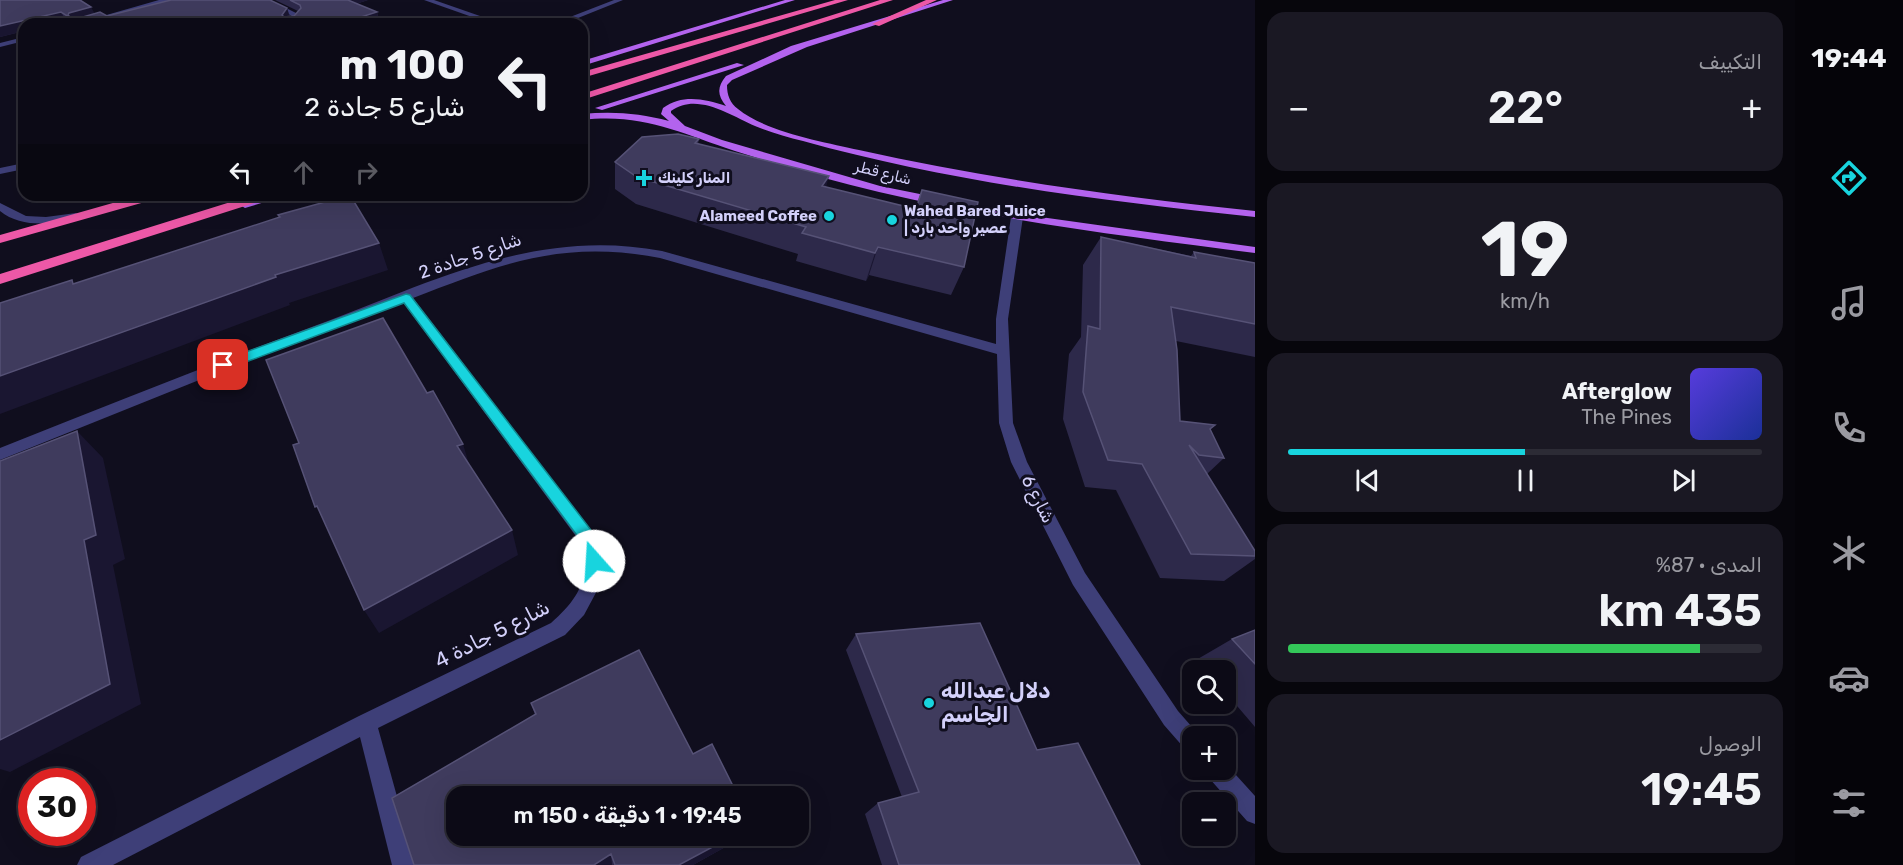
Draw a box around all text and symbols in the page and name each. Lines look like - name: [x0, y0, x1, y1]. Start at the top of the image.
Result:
- text: 100 m: [340, 40, 465, 90]
- icon: left: [486, 42, 564, 120]
- text: 19:44: [1811, 42, 1887, 74]
- text: التكييف: [1699, 50, 1762, 74]
- text: 22°: [1488, 81, 1563, 134]
- text: −: [1288, 88, 1309, 127]
- text: +: [1741, 88, 1762, 127]
- text: شارع 5 جادة 2: [304, 91, 465, 123]
- icon: left: [224, 156, 257, 189]
- icon: ahead: [287, 156, 320, 189]
- icon: right: [350, 156, 383, 189]
- street label: شارع قطر: [851, 157, 913, 191]
- icon: directions: [1828, 157, 1870, 199]
- marker: المنار كلينك: [635, 169, 653, 187]
- place label: المنار كلينك: [658, 169, 730, 187]
- place label: Wahed Bared Juice | عصير واحد بارد: [904, 202, 1046, 237]
- text: 19: [1481, 203, 1569, 296]
- place label: Alameed Coffee: [699, 207, 817, 225]
- marker: Alameed Coffee: [822, 209, 836, 223]
- marker: Wahed Bared Juice | عصير واحد بارد: [885, 213, 899, 227]
- street label: شارع 5 جادة 2: [416, 228, 525, 285]
- icon: music: [1828, 282, 1870, 324]
- text: km/h: [1500, 289, 1550, 313]
- pin: [197, 339, 248, 390]
- icon: arrive: [206, 348, 239, 381]
- text: Afterglow: [1562, 378, 1672, 405]
- text: The Pines: [1581, 405, 1672, 429]
- icon: phone: [1828, 407, 1870, 449]
- icon: previous: [1351, 464, 1384, 497]
- icon: pause: [1509, 464, 1542, 497]
- icon: next: [1667, 464, 1700, 497]
- street label: شارع 6: [1016, 471, 1059, 527]
- position arrow: [562, 529, 626, 593]
- icon: climate: [1828, 532, 1870, 574]
- text: المدى · 87%: [1656, 553, 1762, 577]
- text: 435 km: [1598, 584, 1762, 637]
- street label: شارع 5 جادة 4: [430, 594, 554, 675]
- icon: car: [1828, 657, 1870, 699]
- map controls: [1182, 660, 1236, 846]
- button: search: [1182, 660, 1236, 714]
- place label: دلال عبدالله الجاسم: [941, 678, 1050, 729]
- marker: دلال عبدالله الجاسم: [922, 696, 936, 710]
- button: +: [1182, 726, 1236, 780]
- text: الوصول: [1699, 732, 1762, 756]
- text: 19:45: [1641, 763, 1762, 816]
- speed limit sign: 30: [18, 768, 96, 846]
- icon: filters: [1828, 782, 1870, 824]
- button: −: [1182, 792, 1236, 846]
- text: 19:45 · 1 دقيقة · 150 m: [513, 802, 742, 829]

